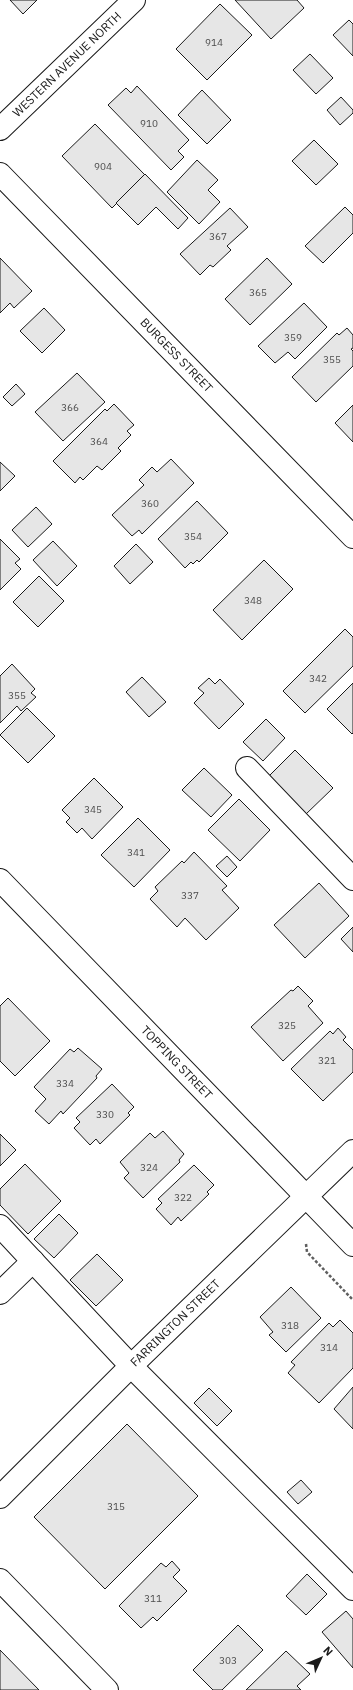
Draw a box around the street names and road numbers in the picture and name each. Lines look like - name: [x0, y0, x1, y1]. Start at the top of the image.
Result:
- street label: WESTERN AVENUE NORTH: [9, 8, 124, 120]
- street label: BURGESS STREET: [137, 315, 216, 395]
- street label: TOPPING STREET: [138, 1022, 216, 1102]
- street label: FARRINGTON STREET: [127, 1276, 223, 1370]

